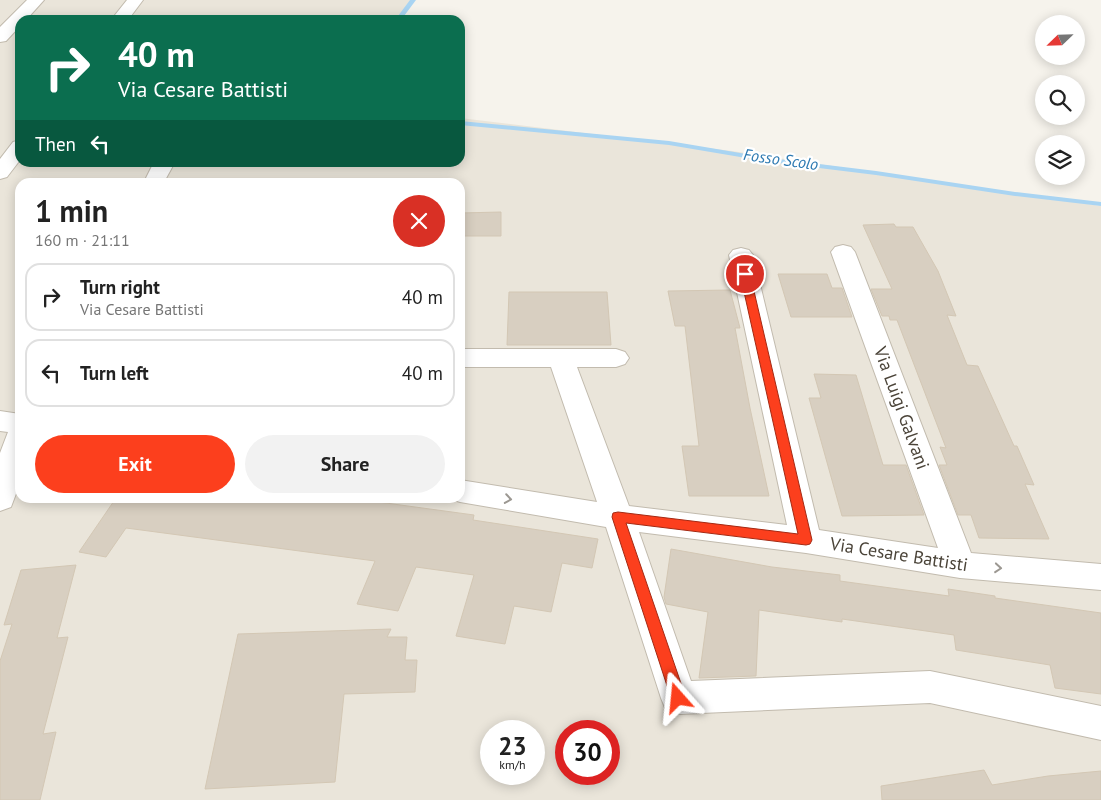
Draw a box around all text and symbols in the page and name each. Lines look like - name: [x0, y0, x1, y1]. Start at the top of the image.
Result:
- north arrow: [1035, 15, 1085, 65]
- map controls: [1035, 15, 1085, 185]
- text: 40 m: [118, 31, 195, 77]
- icon: right: [35, 35, 100, 100]
- text: Via Cesare Battisti: [118, 75, 288, 103]
- button: search: [1035, 75, 1085, 125]
- icon: left: [86, 130, 114, 158]
- text: Then: [35, 132, 76, 156]
- button: layers: [1035, 135, 1085, 185]
- water label: Fosso Scolo: [742, 144, 820, 174]
- text: 1 min: [35, 191, 108, 230]
- button: close: [393, 195, 445, 247]
- text: 160 m · 21:11: [35, 230, 130, 250]
- pin: [724, 253, 766, 295]
- icon: arrive: [731, 260, 759, 288]
- text: Turn right: [80, 275, 160, 299]
- icon: right: [37, 283, 65, 311]
- text: 40 m: [402, 285, 443, 309]
- text: Via Cesare Battisti: [80, 299, 204, 319]
- street label: Via Luigi Galvani: [869, 343, 935, 473]
- icon: left: [37, 359, 65, 387]
- text: Turn left: [80, 361, 149, 385]
- text: 40 m: [402, 361, 443, 385]
- button: Exit: [35, 435, 235, 493]
- button: Share: [245, 435, 445, 493]
- one-way arrow: [504, 494, 512, 504]
- street label: Via Cesare Battisti: [828, 532, 970, 576]
- one-way arrow: [994, 562, 1002, 573]
- position arrow: [651, 671, 703, 723]
- speed limit sign: 30: [555, 720, 620, 785]
- text: 23: [498, 730, 527, 762]
- text: km/h: [499, 757, 526, 772]

